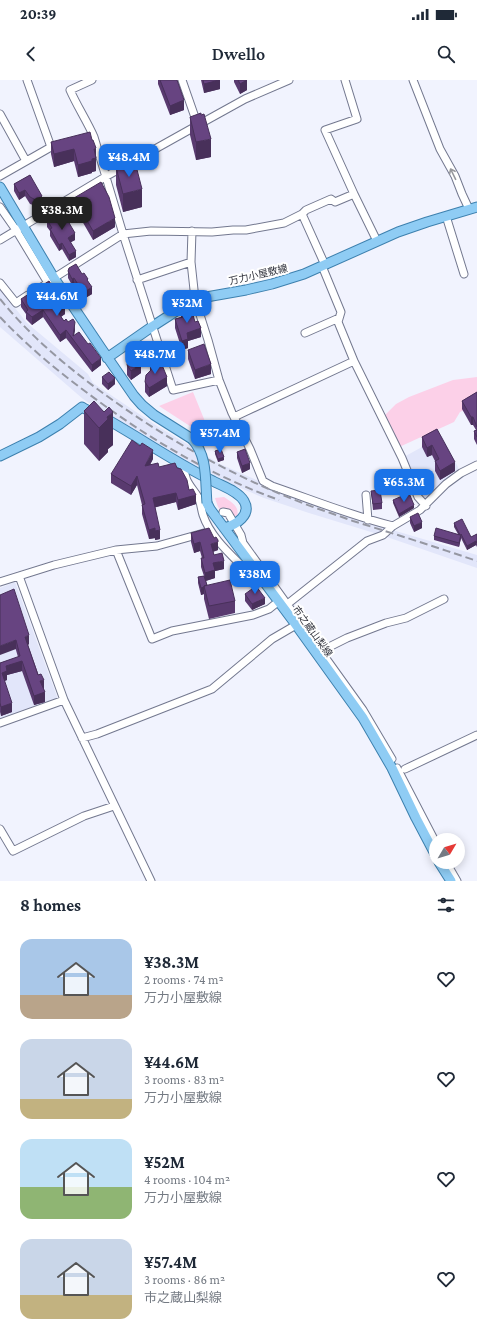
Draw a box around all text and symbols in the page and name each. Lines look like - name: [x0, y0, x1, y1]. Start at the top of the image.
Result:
- text: 20:39: [20, 6, 56, 22]
- icon: back: [20, 43, 42, 65]
- icon: search: [435, 43, 457, 65]
- text: Dwello: [212, 44, 265, 64]
- pin: ¥48.4M: [96, 144, 162, 178]
- text: ¥48.4M: [108, 149, 150, 164]
- one-way arrow: [449, 168, 456, 180]
- pin: ¥38.3M: [29, 197, 95, 231]
- text: ¥38.3M: [41, 202, 83, 217]
- street label: 万力小屋敷線: [228, 262, 289, 287]
- pin: ¥44.6M: [24, 283, 90, 317]
- text: ¥44.6M: [36, 288, 78, 303]
- pin: ¥52M: [163, 290, 211, 324]
- text: ¥52M: [171, 295, 203, 310]
- pin: ¥48.7M: [122, 341, 188, 375]
- text: ¥48.7M: [134, 346, 176, 361]
- pin: ¥57.4M: [187, 420, 253, 454]
- text: ¥57.4M: [200, 425, 240, 440]
- pin: ¥65.3M: [371, 469, 437, 503]
- text: ¥65.3M: [383, 474, 425, 489]
- pin: ¥38M: [231, 561, 279, 595]
- text: ¥38M: [239, 566, 271, 581]
- street label: 市之蔵山梨線: [291, 604, 335, 659]
- north arrow: [429, 833, 465, 869]
- map controls: [429, 833, 465, 869]
- icon: filters: [435, 894, 457, 916]
- text: 8 homes: [20, 896, 81, 915]
- text: ¥38.3M: [144, 953, 199, 972]
- icon: home: [52, 955, 100, 1003]
- icon: heart: [435, 968, 457, 990]
- text: 2 rooms · 74 m²: [144, 972, 224, 987]
- text: 万力小屋敷線: [144, 990, 222, 1005]
- text: ¥44.6M: [144, 1053, 199, 1072]
- icon: home: [52, 1055, 100, 1103]
- icon: heart: [435, 1068, 457, 1090]
- text: 3 rooms · 83 m²: [144, 1072, 224, 1087]
- text: 万力小屋敷線: [144, 1090, 222, 1105]
- text: ¥52M: [144, 1153, 185, 1172]
- icon: home: [52, 1155, 100, 1203]
- icon: heart: [435, 1168, 457, 1190]
- text: 4 rooms · 104 m²: [144, 1172, 230, 1187]
- text: 万力小屋敷線: [144, 1190, 222, 1205]
- text: ¥57.4M: [144, 1253, 197, 1272]
- icon: home: [52, 1255, 100, 1303]
- icon: heart: [435, 1268, 457, 1290]
- text: 3 rooms · 86 m²: [144, 1272, 225, 1287]
- text: 市之蔵山梨線: [144, 1290, 222, 1305]

